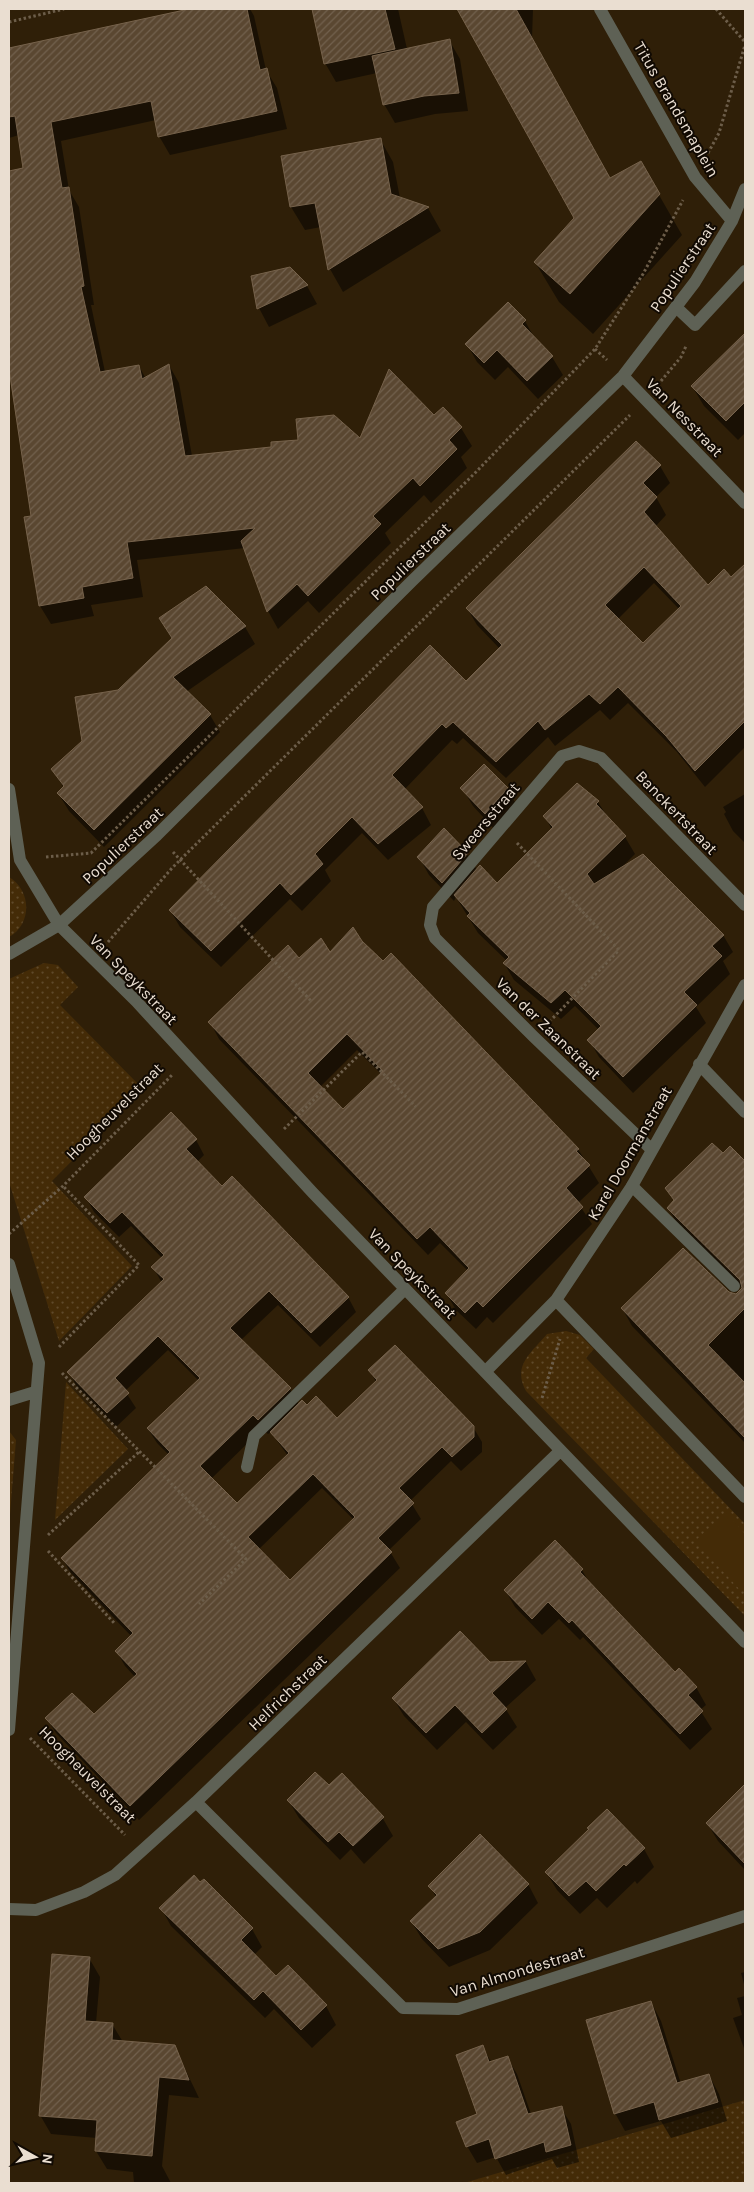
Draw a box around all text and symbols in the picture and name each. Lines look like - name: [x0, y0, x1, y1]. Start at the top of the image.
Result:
- street label: Titus Brandsmaplein: [630, 38, 723, 180]
- street label: Populierstraat: [646, 219, 719, 316]
- street label: Van Nesstraat: [642, 374, 727, 461]
- street label: Populierstraat: [366, 518, 454, 604]
- street label: Banckertstraat: [632, 766, 722, 858]
- street label: Sweersstraat: [447, 779, 523, 864]
- street label: Populierstraat: [78, 803, 167, 888]
- street label: Van Speykstraat: [86, 930, 182, 1028]
- street label: Van der Zaanstraat: [492, 973, 605, 1083]
- street label: Hoogheuvelstraat: [62, 1059, 167, 1164]
- street label: Karel Doormanstraat: [583, 1083, 676, 1224]
- street label: Van Speykstraat: [365, 1224, 461, 1322]
- street label: Helfrichstraat: [244, 1650, 330, 1734]
- street label: Hoogheuvelstraat: [35, 1722, 140, 1827]
- street label: Van Almondestraat: [448, 1942, 587, 2001]
- north arrow: [10, 2132, 60, 2182]
- text: N: [38, 2153, 56, 2165]

